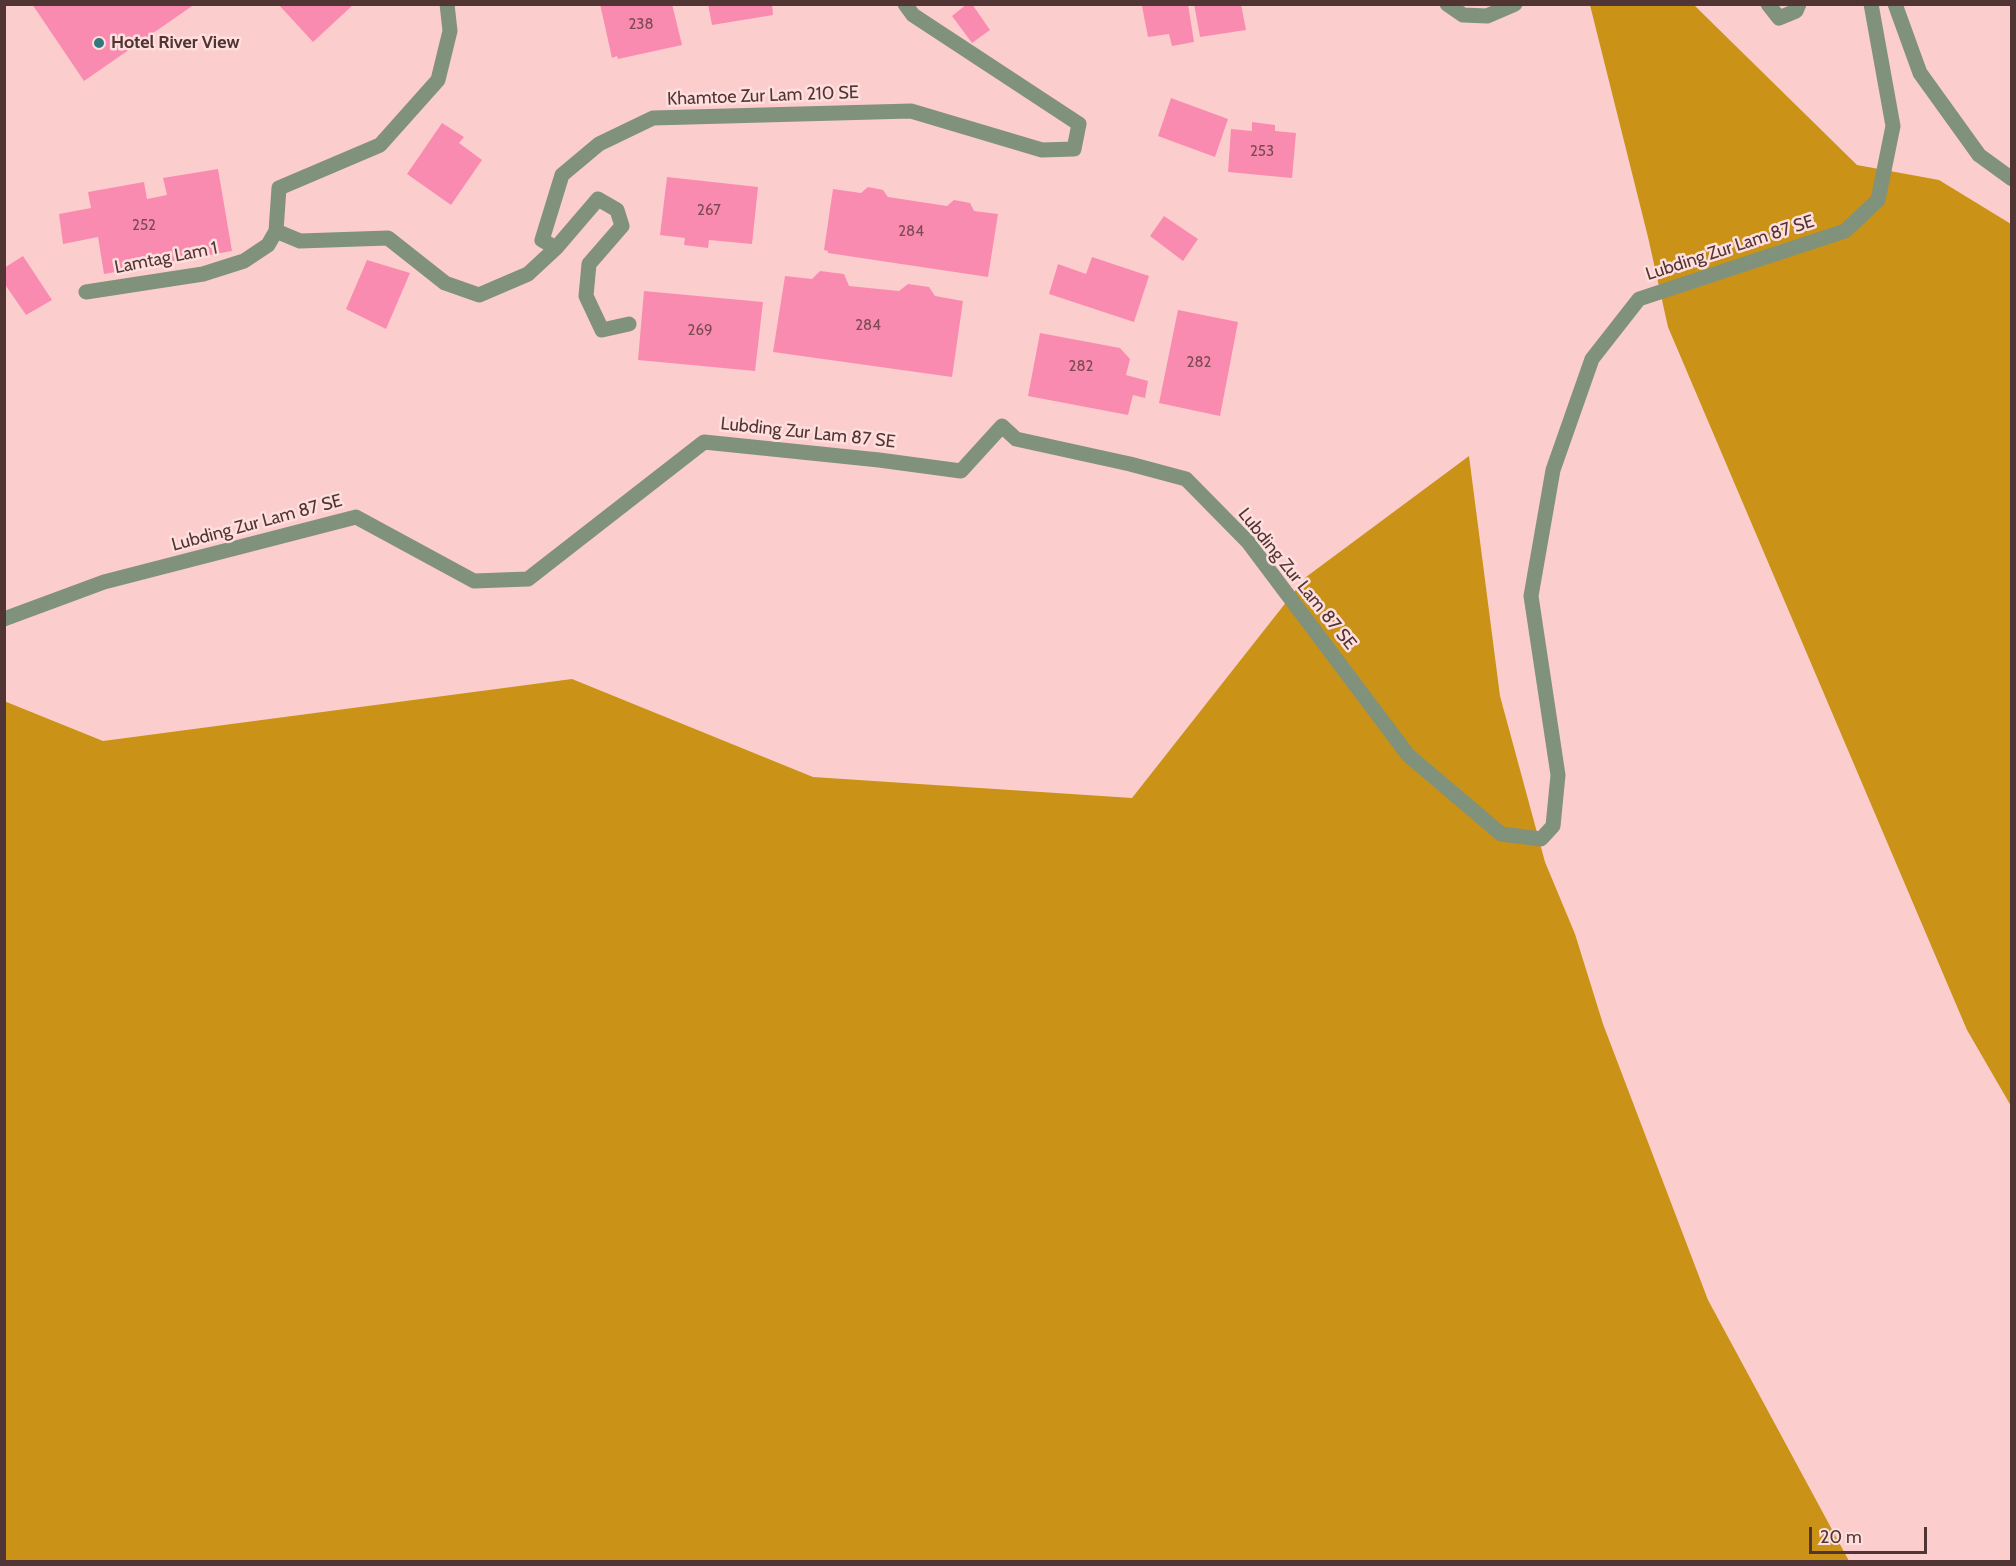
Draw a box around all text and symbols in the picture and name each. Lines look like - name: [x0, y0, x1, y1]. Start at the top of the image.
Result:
- house number: 238: [628, 16, 654, 34]
- place label: Hotel River View: [111, 32, 239, 54]
- marker: Hotel River View: [92, 36, 106, 50]
- street label: Khamtoe Zur Lam 210 SE: [667, 82, 859, 110]
- house number: 253: [1250, 143, 1274, 161]
- house number: 267: [697, 202, 721, 220]
- street label: Lubding Zur Lam 87 SE: [1643, 211, 1817, 285]
- house number: 252: [132, 217, 156, 235]
- house number: 284: [898, 223, 924, 241]
- street label: Lamtag Lam 1: [113, 237, 219, 279]
- house number: 284: [855, 317, 881, 335]
- house number: 269: [688, 322, 712, 340]
- house number: 282: [1187, 354, 1211, 372]
- house number: 282: [1069, 358, 1093, 376]
- street label: Lubding Zur Lam 87 SE: [720, 413, 896, 453]
- street label: Lubding Zur Lam 87 SE: [169, 490, 345, 556]
- street label: Lubding Zur Lam 87 SE: [1233, 504, 1361, 654]
- scale bar: [1812, 1515, 1930, 1553]
- text: 20 m: [1820, 1526, 1862, 1548]

